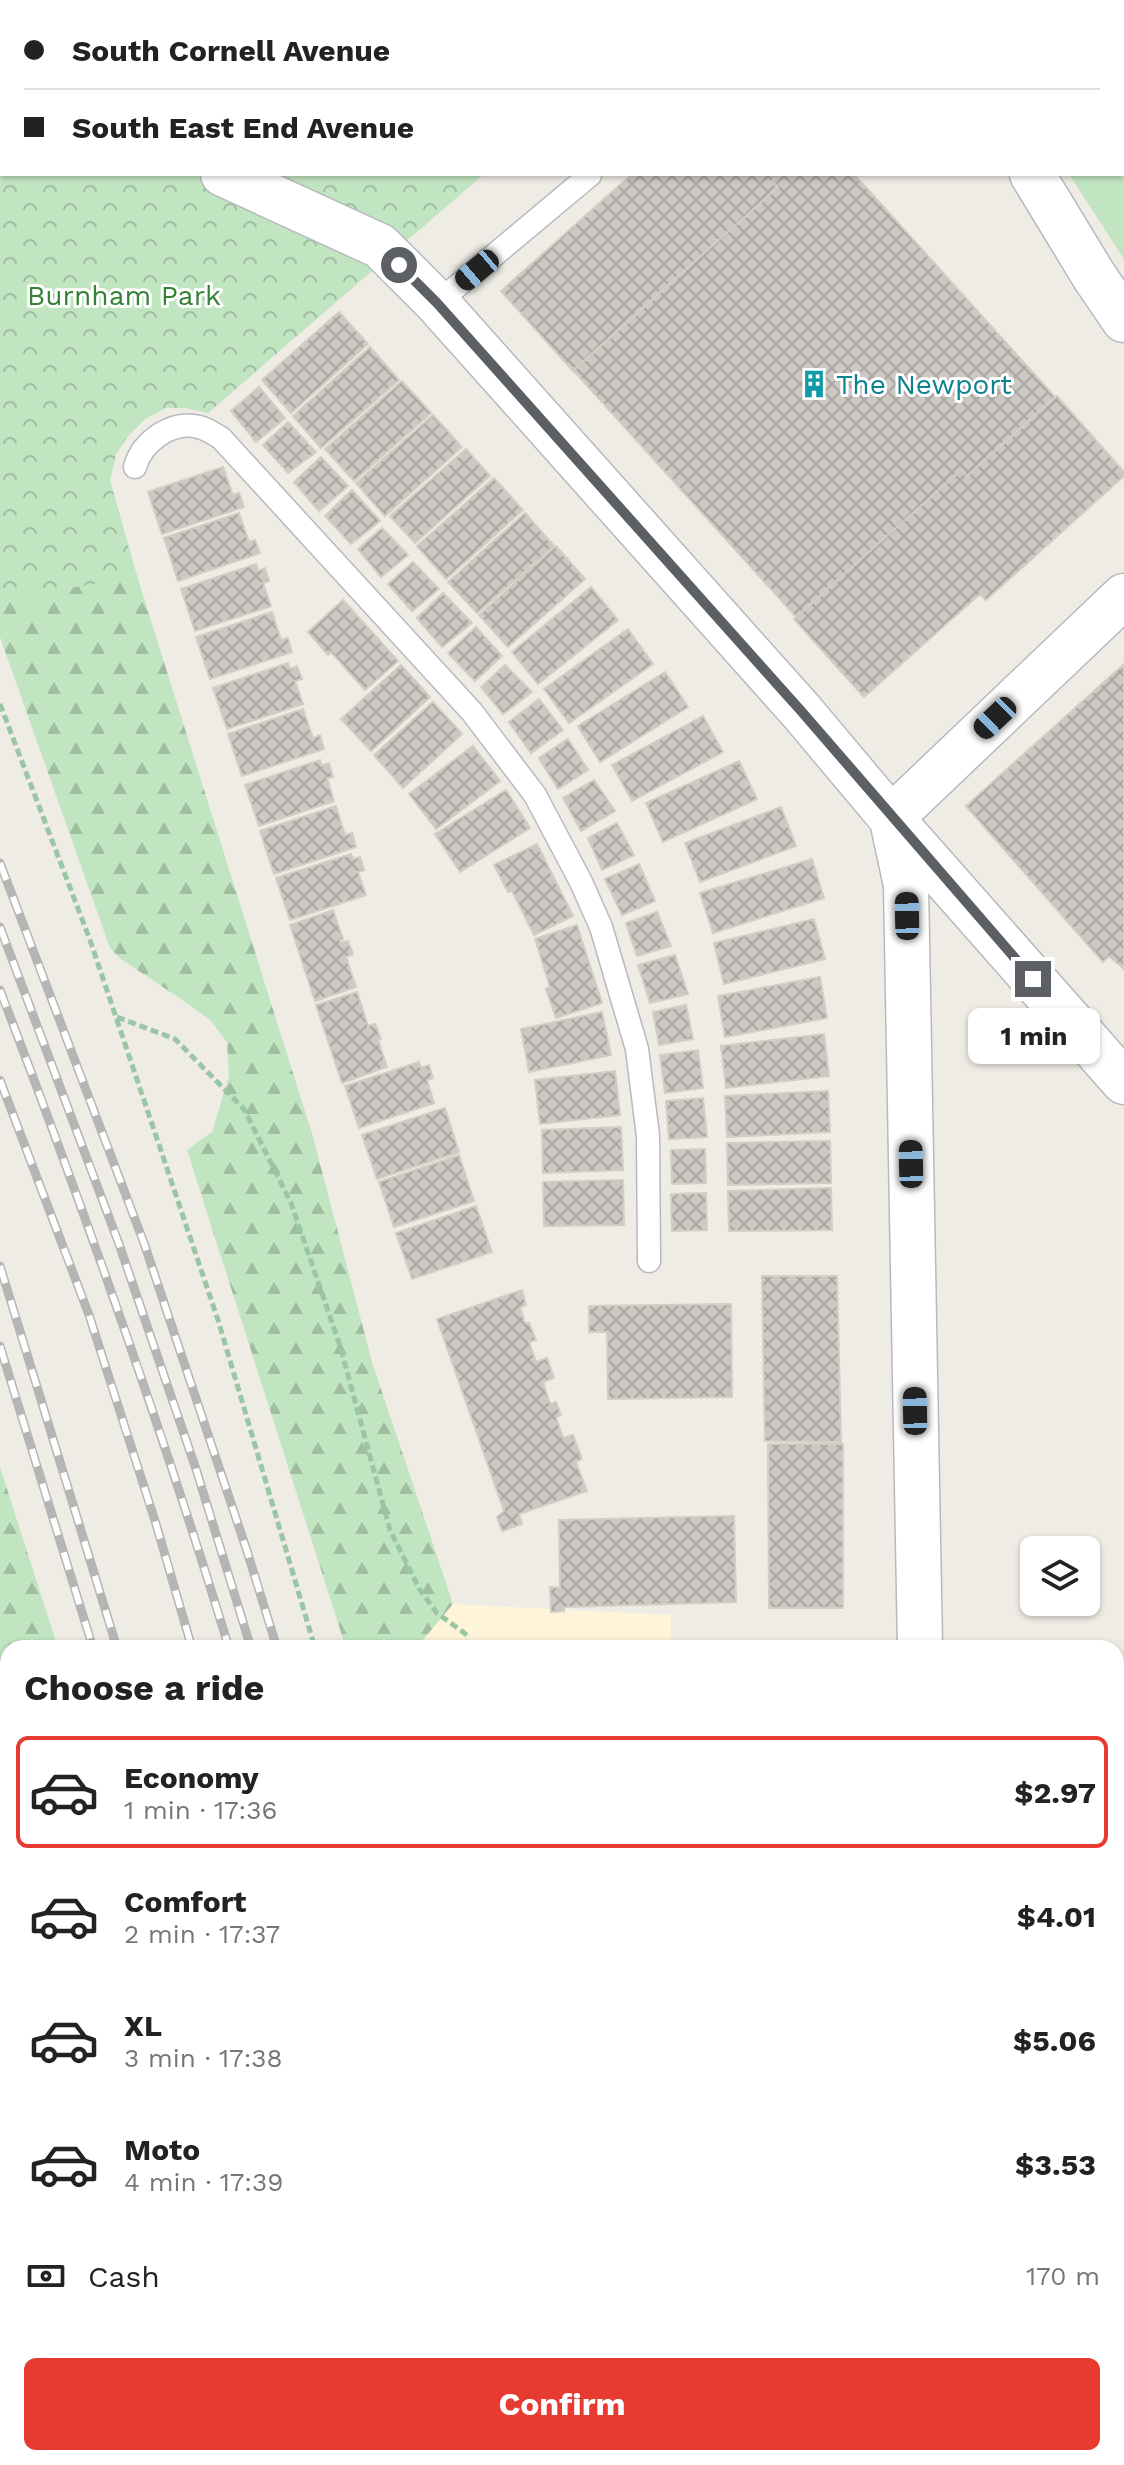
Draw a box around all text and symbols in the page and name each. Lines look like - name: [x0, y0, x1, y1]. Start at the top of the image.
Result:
- text: South Cornell Avenue: [72, 33, 390, 68]
- text: South East End Avenue: [72, 110, 414, 145]
- car: [451, 245, 503, 295]
- route start: [381, 247, 417, 283]
- park label: Burnham Park: [27, 279, 221, 312]
- place label: The Newport: [836, 368, 1012, 401]
- building icon: The Newport: [799, 369, 829, 399]
- car: [969, 693, 1021, 743]
- car: [895, 892, 919, 940]
- route end: [1015, 961, 1051, 997]
- callout: 1 min: [967, 1007, 1099, 1063]
- text: 1 min: [1001, 1021, 1067, 1051]
- car: [899, 1140, 923, 1188]
- car: [903, 1387, 927, 1435]
- map controls: [1020, 1536, 1100, 1616]
- button: layers: [1020, 1536, 1100, 1616]
- text: Choose a ride: [24, 1667, 264, 1709]
- icon: car: [28, 1756, 100, 1828]
- text: Economy: [124, 1760, 259, 1795]
- text: $2.97: [1014, 1775, 1096, 1810]
- text: 1 min · 17:36: [124, 1795, 277, 1825]
- icon: car: [28, 1880, 100, 1952]
- text: Comfort: [124, 1884, 246, 1919]
- text: $4.01: [1017, 1899, 1096, 1934]
- text: 2 min · 17:37: [124, 1919, 280, 1949]
- icon: car: [28, 2004, 100, 2076]
- text: XL: [124, 2008, 162, 2043]
- text: $5.06: [1013, 2023, 1096, 2058]
- text: 3 min · 17:38: [124, 2043, 283, 2073]
- icon: car: [28, 2128, 100, 2200]
- text: Moto: [124, 2132, 200, 2167]
- text: $3.53: [1015, 2147, 1096, 2182]
- text: 4 min · 17:39: [124, 2167, 283, 2197]
- icon: cash: [24, 2254, 68, 2298]
- text: Cash: [88, 2259, 160, 2294]
- text: 170 m: [1026, 2261, 1100, 2291]
- button: Confirm: [24, 2358, 1100, 2450]

